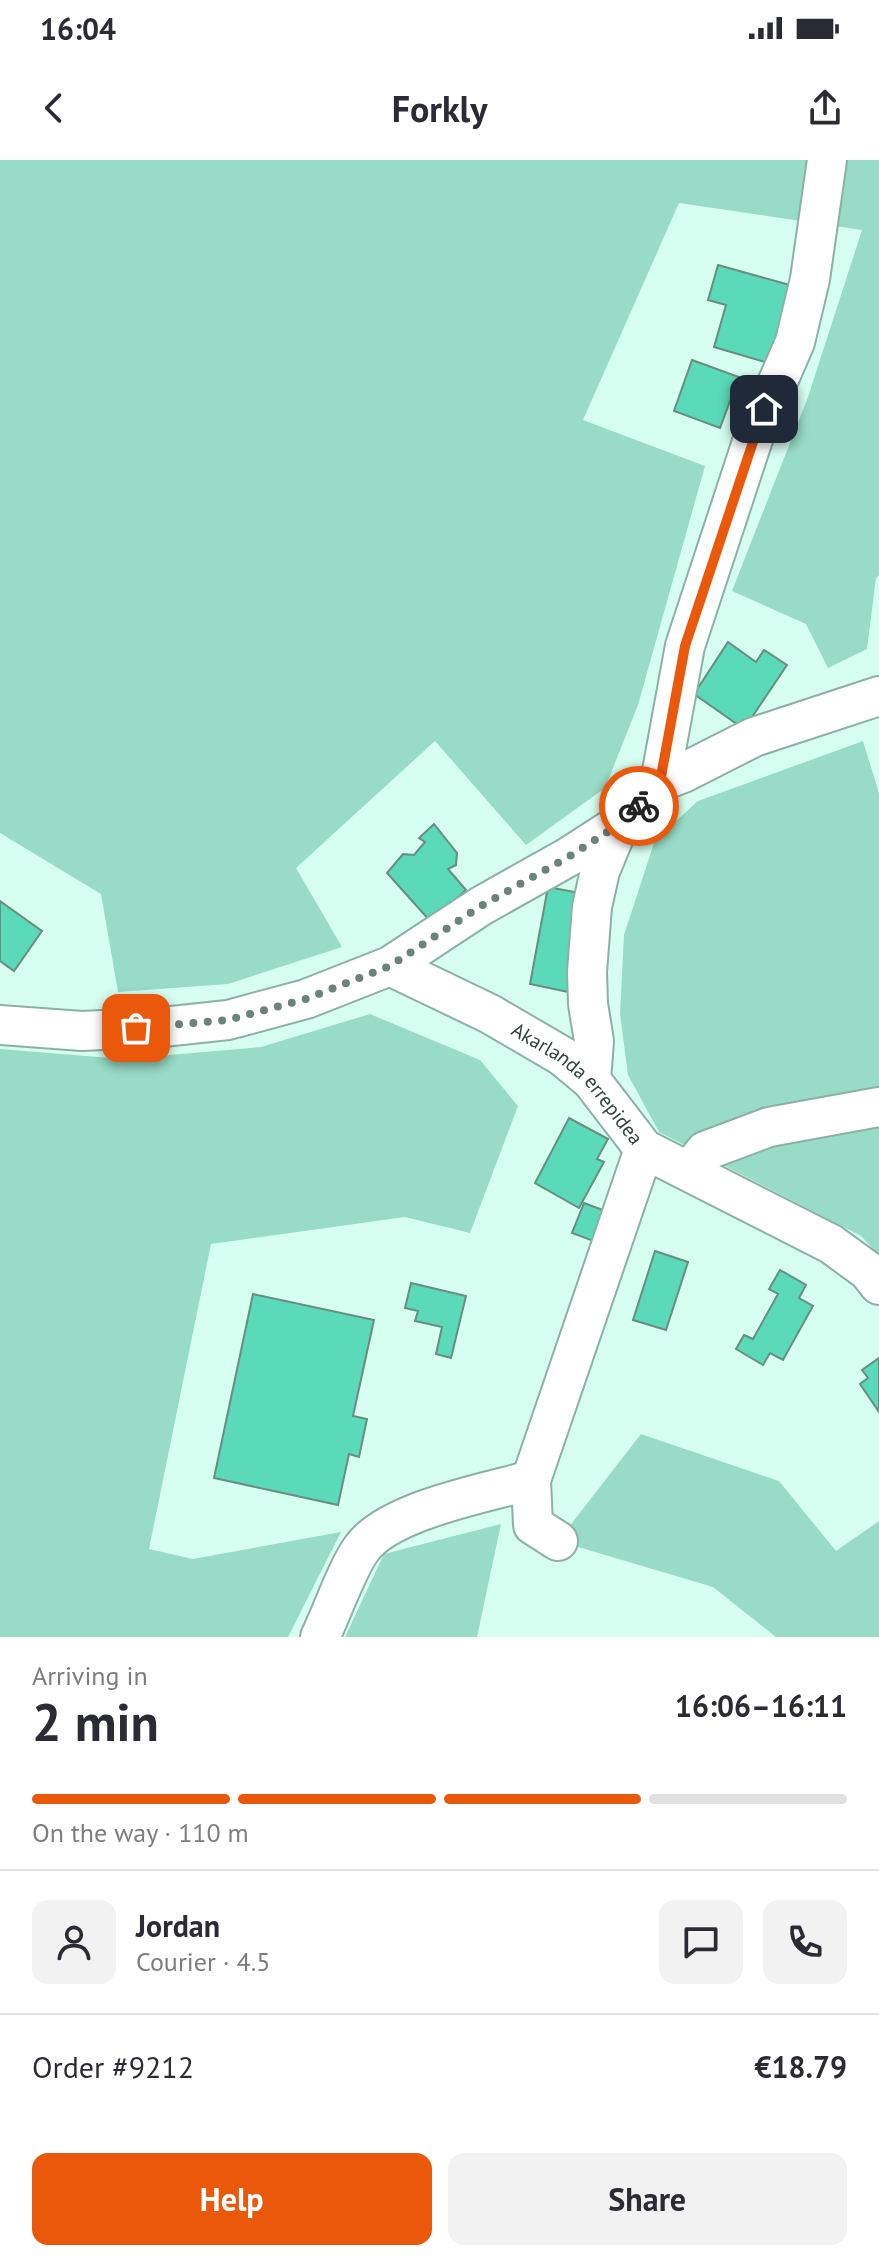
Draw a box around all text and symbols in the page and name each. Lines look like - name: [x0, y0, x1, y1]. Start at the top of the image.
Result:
- text: 16:04: [40, 9, 116, 48]
- text: Forkly: [392, 85, 487, 132]
- icon: back: [32, 86, 76, 130]
- icon: share: [803, 86, 847, 130]
- pin: [730, 375, 798, 443]
- icon: home: [742, 387, 786, 431]
- courier: [599, 766, 679, 846]
- icon: bike: [617, 784, 661, 828]
- pin: [102, 994, 170, 1062]
- icon: bag: [114, 1006, 158, 1050]
- street label: Akarlanda errepidea: [507, 1016, 649, 1150]
- text: Arriving in: [32, 1659, 148, 1692]
- text: 16:06–16:11: [675, 1686, 847, 1725]
- text: 2 min: [32, 1688, 159, 1755]
- text: On the way · 110 m: [32, 1816, 249, 1849]
- button: person: [32, 1900, 116, 1984]
- button: chat: [659, 1900, 743, 1984]
- button: phone: [763, 1900, 847, 1984]
- text: Jordan: [136, 1906, 220, 1945]
- text: Courier · 4.5: [136, 1945, 270, 1978]
- text: Order #9212: [32, 2047, 194, 2086]
- text: €18.79: [755, 2047, 847, 2086]
- button: Help: [32, 2153, 432, 2245]
- button: Share: [448, 2153, 847, 2245]

